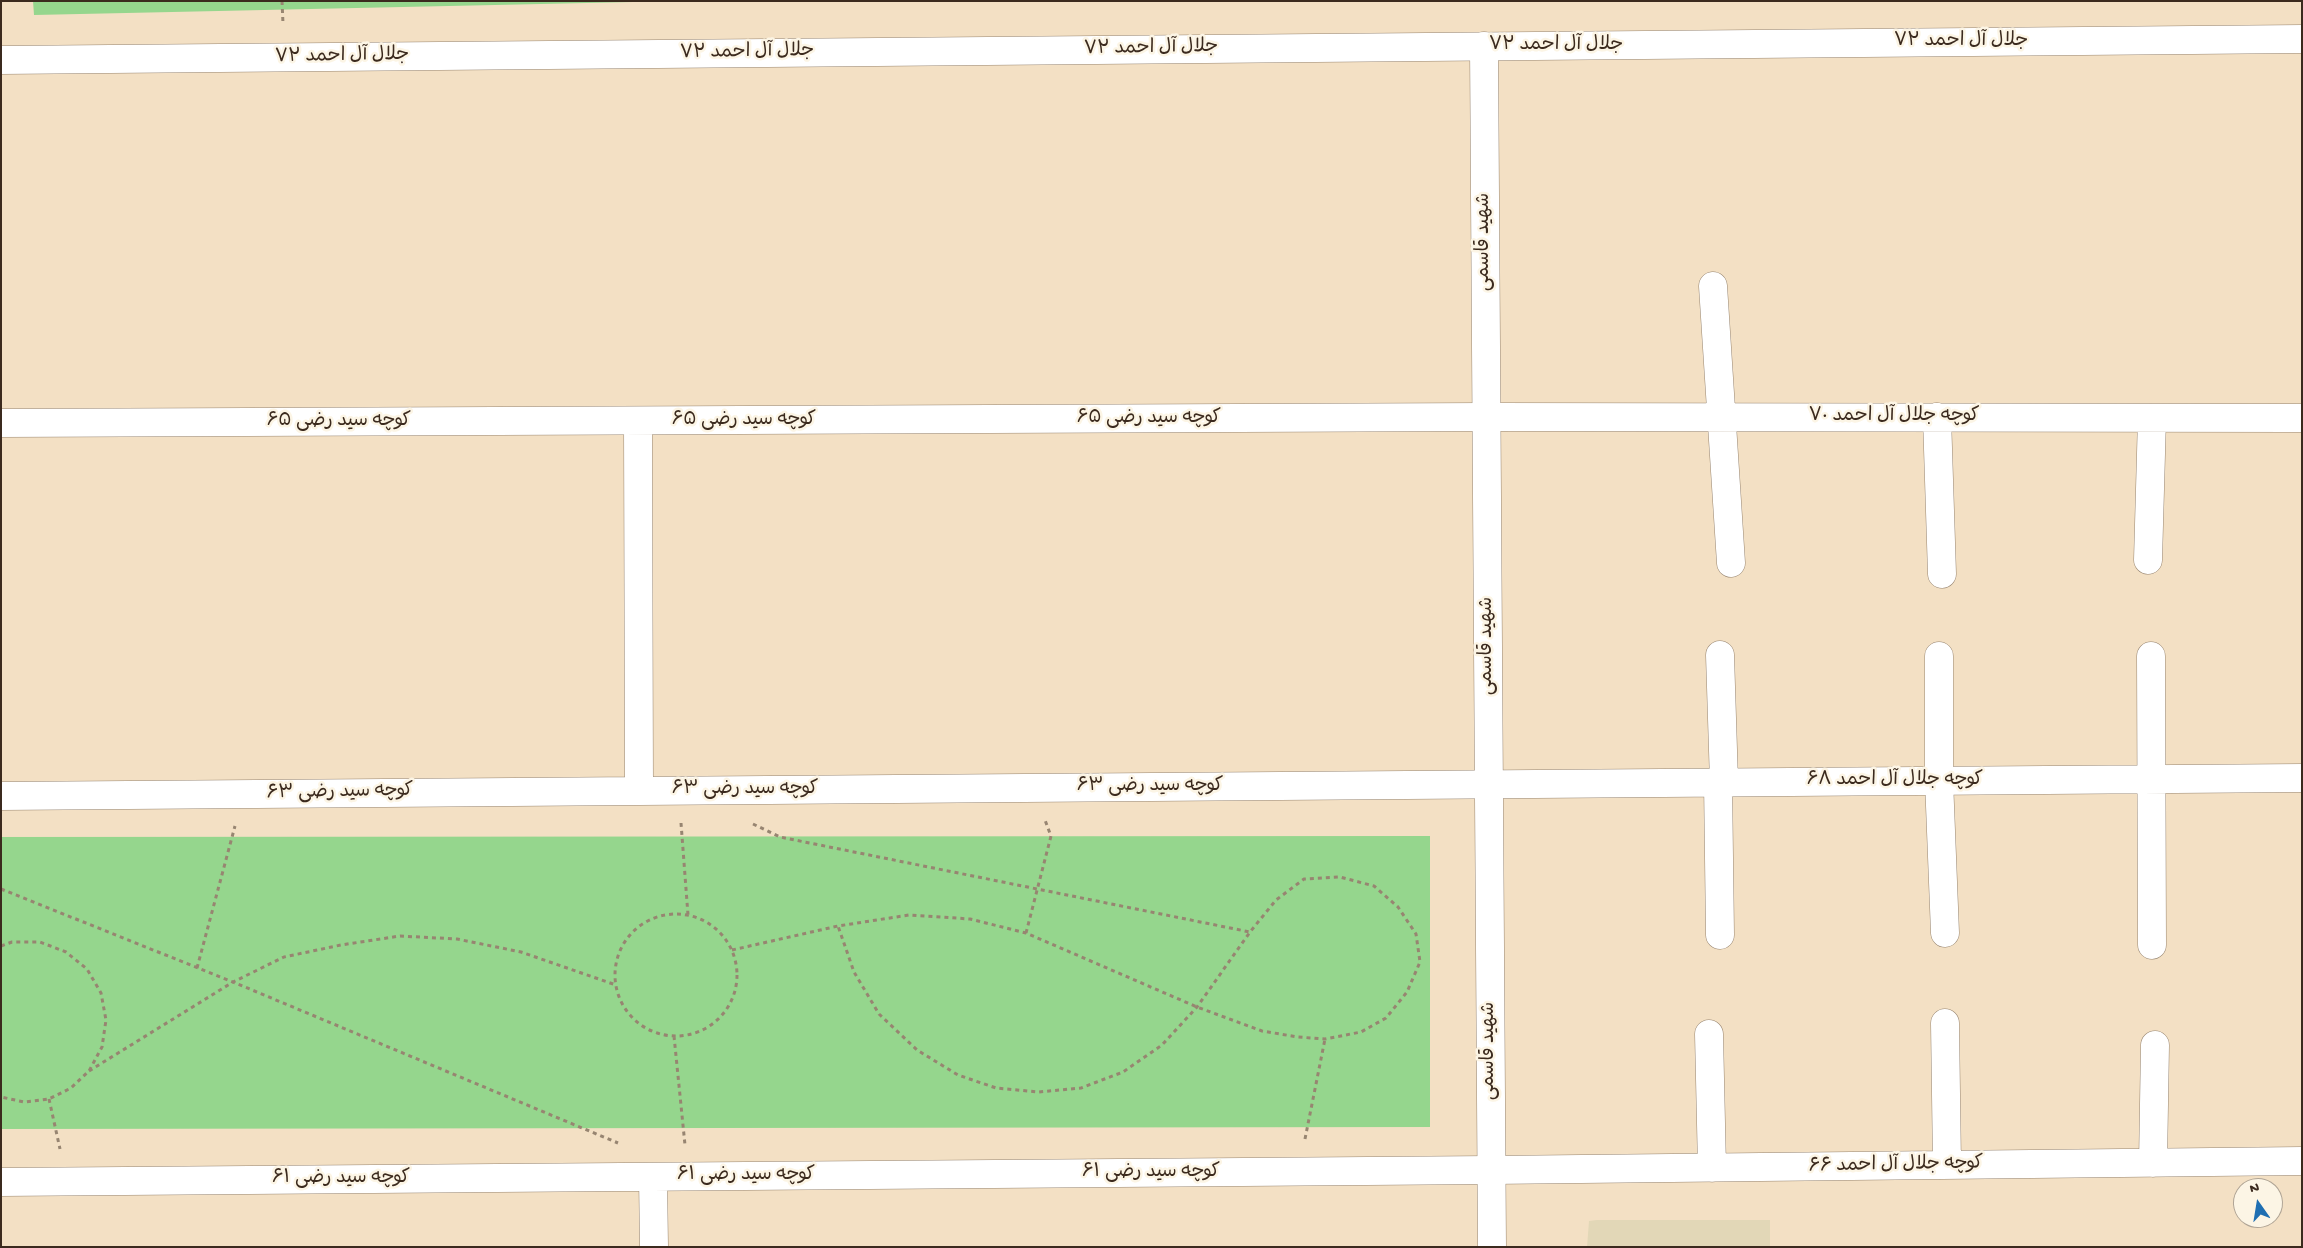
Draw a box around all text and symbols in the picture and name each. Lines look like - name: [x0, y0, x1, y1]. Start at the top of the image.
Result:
- street label: جلال آل احمد ۷۲: [1894, 31, 2028, 53]
- street label: جلال آل احمد ۷۲: [1489, 35, 1623, 57]
- street label: جلال آل احمد ۷۲: [1084, 36, 1218, 62]
- street label: جلال آل احمد ۷۲: [680, 40, 814, 66]
- street label: جلال آل احمد ۷۲: [275, 44, 409, 70]
- street label: شهید قاسمی: [1474, 193, 1496, 291]
- street label: کوچه جلال آل احمد ۷۰: [1808, 406, 1980, 428]
- street label: کوچه سید رضی ۶۵: [1077, 408, 1221, 430]
- street label: کوچه سید رضی ۶۵: [672, 410, 816, 432]
- street label: کوچه سید رضی ۶۵: [267, 411, 411, 433]
- street label: شهید قاسمی: [1477, 597, 1499, 695]
- street label: کوچه جلال آل احمد ۶۸: [1807, 770, 1983, 792]
- street label: کوچه سید رضی ۶۳: [1077, 776, 1223, 798]
- street label: کوچه سید رضی ۶۳: [672, 779, 818, 801]
- street label: کوچه سید رضی ۶۳: [266, 780, 414, 806]
- street label: شهید قاسمی: [1479, 1002, 1501, 1100]
- street label: کوچه جلال آل احمد ۶۶: [1809, 1153, 1983, 1179]
- street label: کوچه سید رضی ۶۱: [1082, 1162, 1220, 1184]
- street label: کوچه سید رضی ۶۱: [677, 1165, 815, 1187]
- street label: کوچه سید رضی ۶۱: [272, 1168, 410, 1190]
- north arrow: [2233, 1178, 2283, 1228]
- text: N: [2248, 1180, 2261, 1198]

